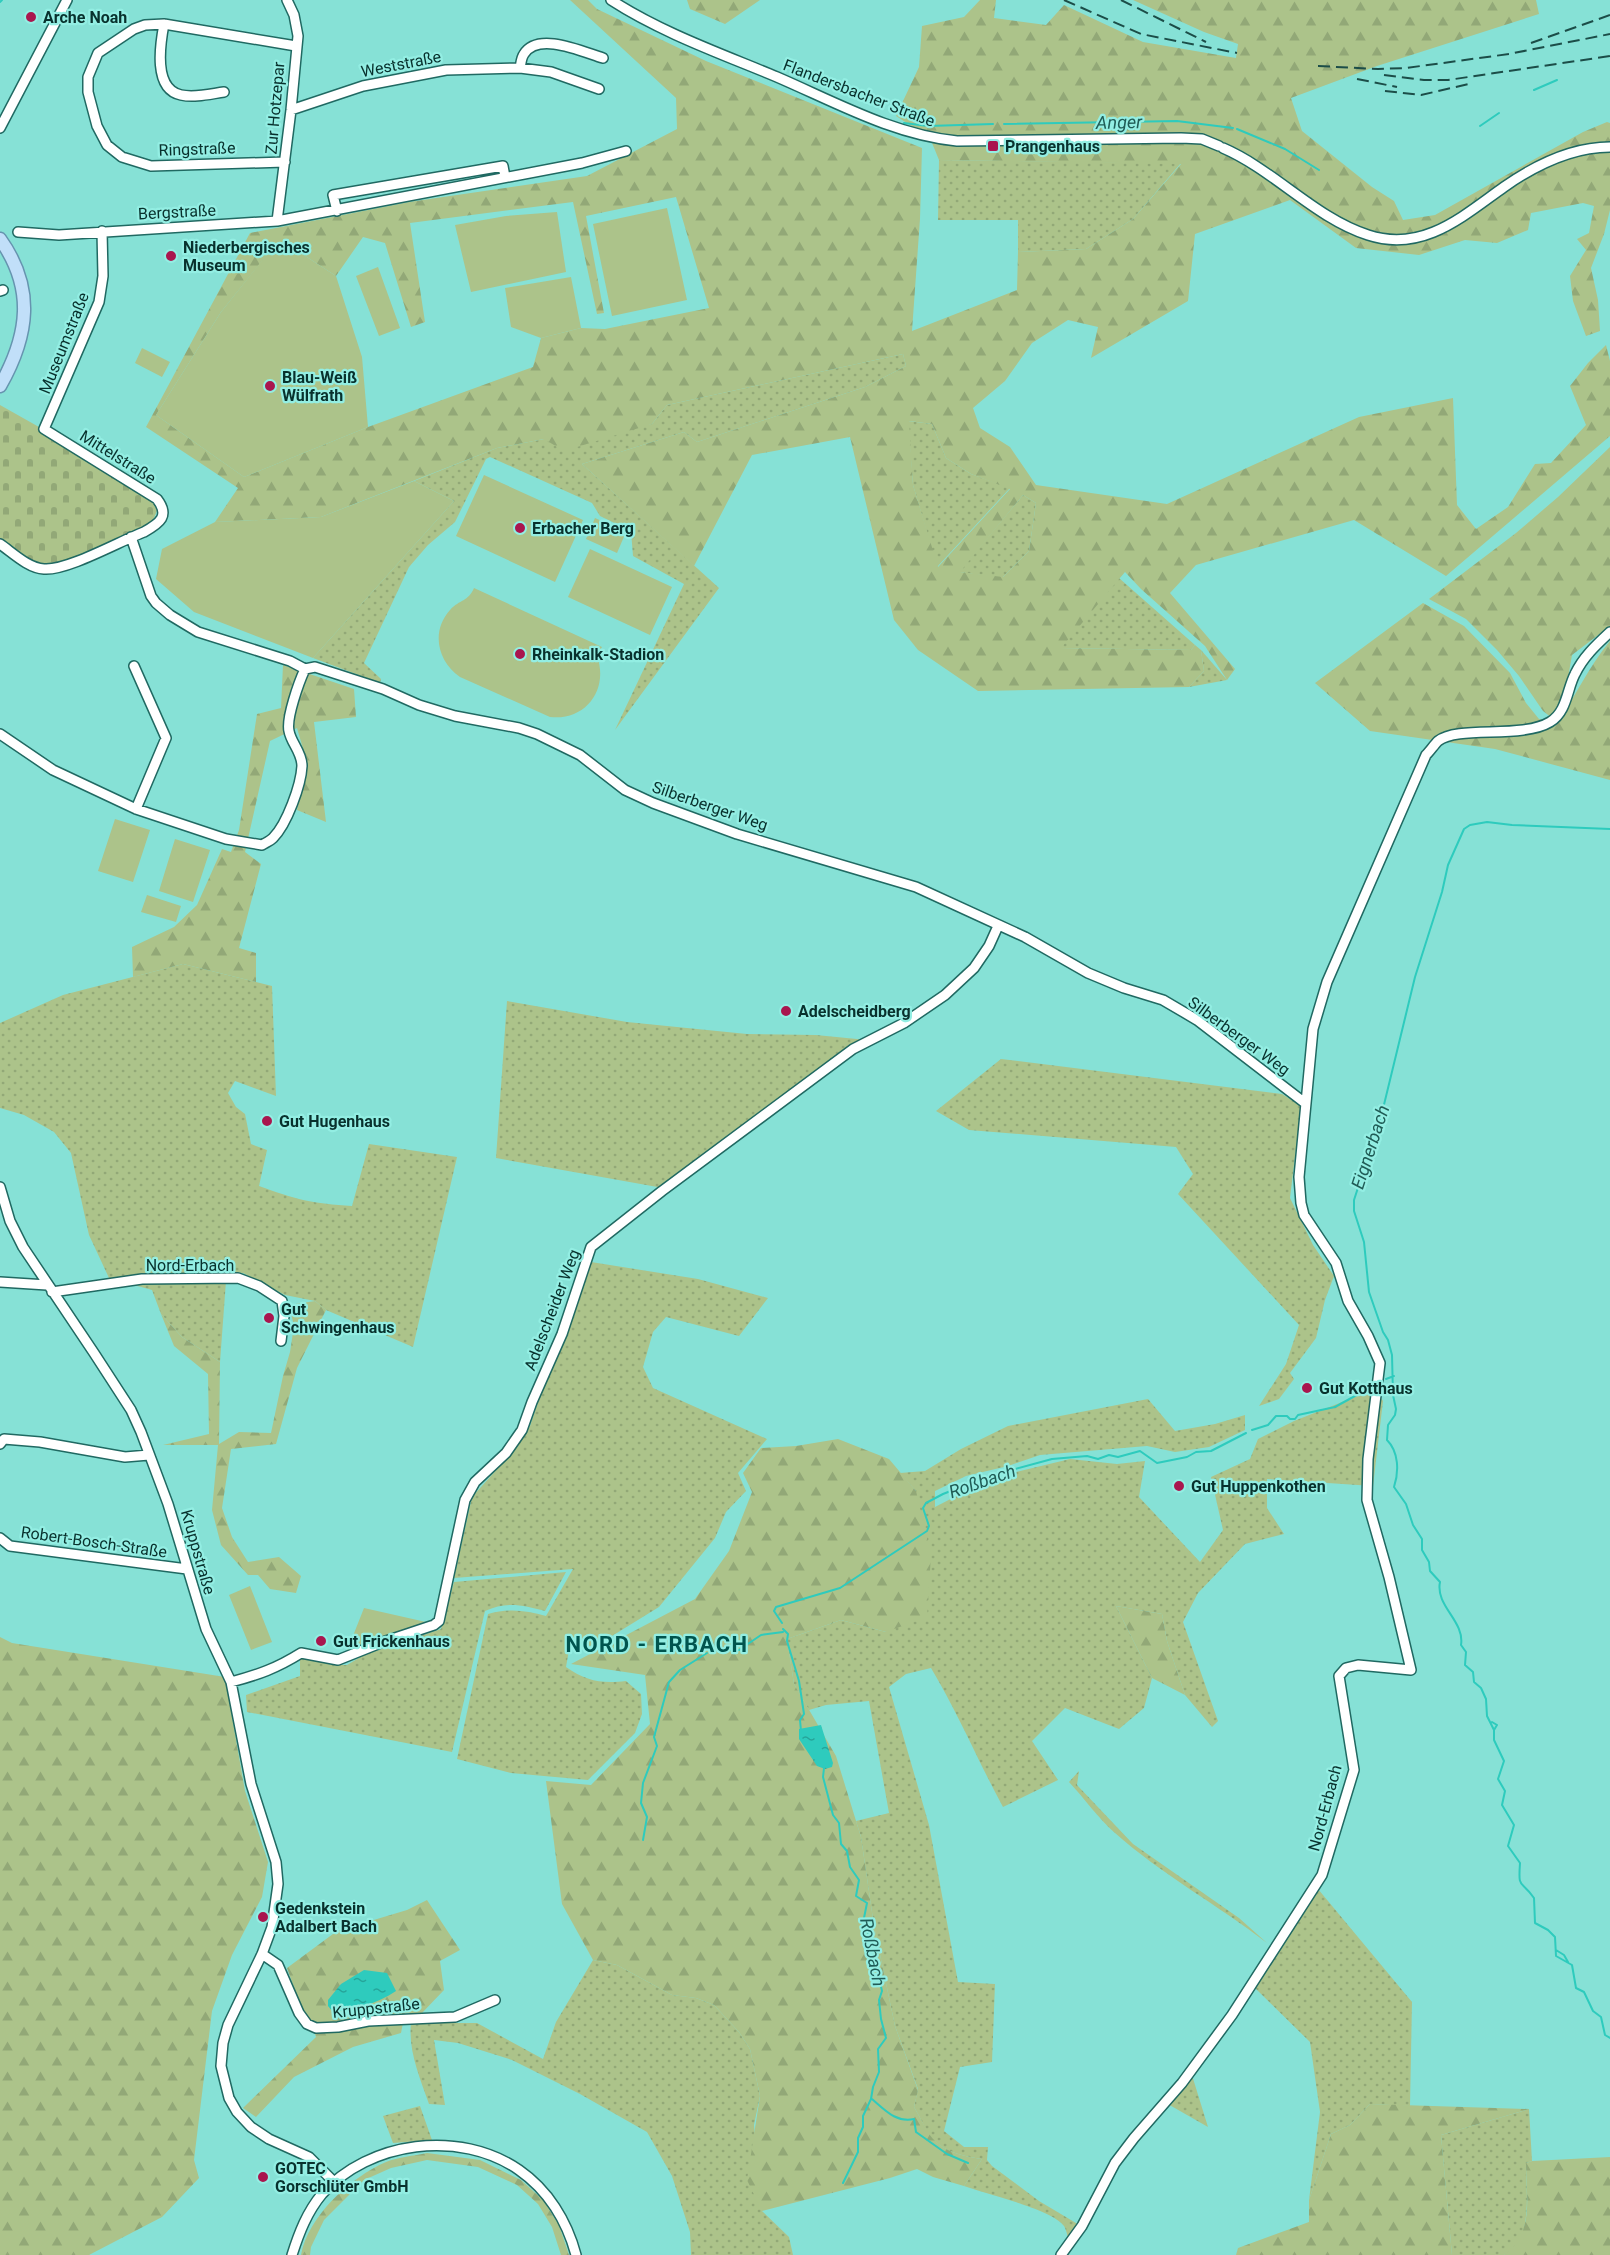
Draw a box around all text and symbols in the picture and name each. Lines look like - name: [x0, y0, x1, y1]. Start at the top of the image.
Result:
- place label: Arche Noah: [43, 8, 127, 27]
- marker: Arche Noah: [24, 10, 38, 24]
- street label: Weststraße: [359, 47, 443, 81]
- street label: Flandersbacher Straße: [781, 55, 937, 131]
- street label: Zur Hotzepar: [261, 60, 289, 155]
- water label: Anger: [1095, 111, 1143, 133]
- place label: Prangenhaus: [1005, 137, 1100, 156]
- street label: Ringstraße: [158, 138, 236, 160]
- marker: Prangenhaus: [986, 139, 1000, 153]
- street label: Bergstraße: [138, 200, 216, 224]
- place label: Niederbergisches Museum: [183, 238, 310, 275]
- marker: Niederbergisches Museum: [164, 249, 178, 263]
- street label: Museumstraße: [35, 290, 93, 396]
- place label: Blau-Weiß Wülfrath: [282, 368, 357, 405]
- marker: Blau-Weiß Wülfrath: [263, 379, 277, 393]
- street label: Mittelstraße: [76, 426, 160, 488]
- place label: Erbacher Berg: [532, 519, 634, 538]
- marker: Erbacher Berg: [513, 521, 527, 535]
- place label: Rheinkalk-Stadion: [532, 645, 664, 664]
- marker: Rheinkalk-Stadion: [513, 647, 527, 661]
- street label: Silberberger Weg: [650, 777, 770, 835]
- street label: Silberberger Weg: [1184, 993, 1294, 1079]
- place label: Adelscheidberg: [798, 1002, 911, 1021]
- marker: Adelscheidberg: [779, 1004, 793, 1018]
- water label: Eignerbach: [1347, 1102, 1393, 1192]
- place label: Gut Hugenhaus: [279, 1112, 390, 1131]
- marker: Gut Hugenhaus: [260, 1114, 274, 1128]
- street label: Adelscheider Weg: [520, 1247, 584, 1373]
- street label: Nord-Erbach: [146, 1256, 234, 1275]
- place label: Gut Schwingenhaus: [281, 1300, 395, 1337]
- marker: Gut Schwingenhaus: [262, 1311, 276, 1325]
- place label: Gut Kotthaus: [1319, 1379, 1413, 1398]
- marker: Gut Kotthaus: [1300, 1381, 1314, 1395]
- water label: Roßbach: [946, 1460, 1018, 1502]
- place label: Gut Huppenkothen: [1191, 1477, 1326, 1496]
- marker: Gut Huppenkothen: [1172, 1479, 1186, 1493]
- street label: Kruppstraße: [177, 1507, 219, 1597]
- street label: Robert-Bosch-Straße: [20, 1522, 168, 1562]
- place label: Gut Frickenhaus: [333, 1632, 450, 1651]
- district label: NORD - ERBACH: [565, 1632, 749, 1657]
- marker: Gut Frickenhaus: [314, 1634, 328, 1648]
- street label: Nord-Erbach: [1304, 1763, 1346, 1853]
- place label: Gedenkstein Adalbert Bach: [275, 1899, 377, 1936]
- marker: Gedenkstein Adalbert Bach: [256, 1910, 270, 1924]
- water label: Roßbach: [856, 1916, 890, 1988]
- street label: Kruppstraße: [331, 1994, 421, 2022]
- place label: GOTEC Gorschlüter GmbH: [275, 2159, 408, 2196]
- marker: GOTEC Gorschlüter GmbH: [256, 2170, 270, 2184]

